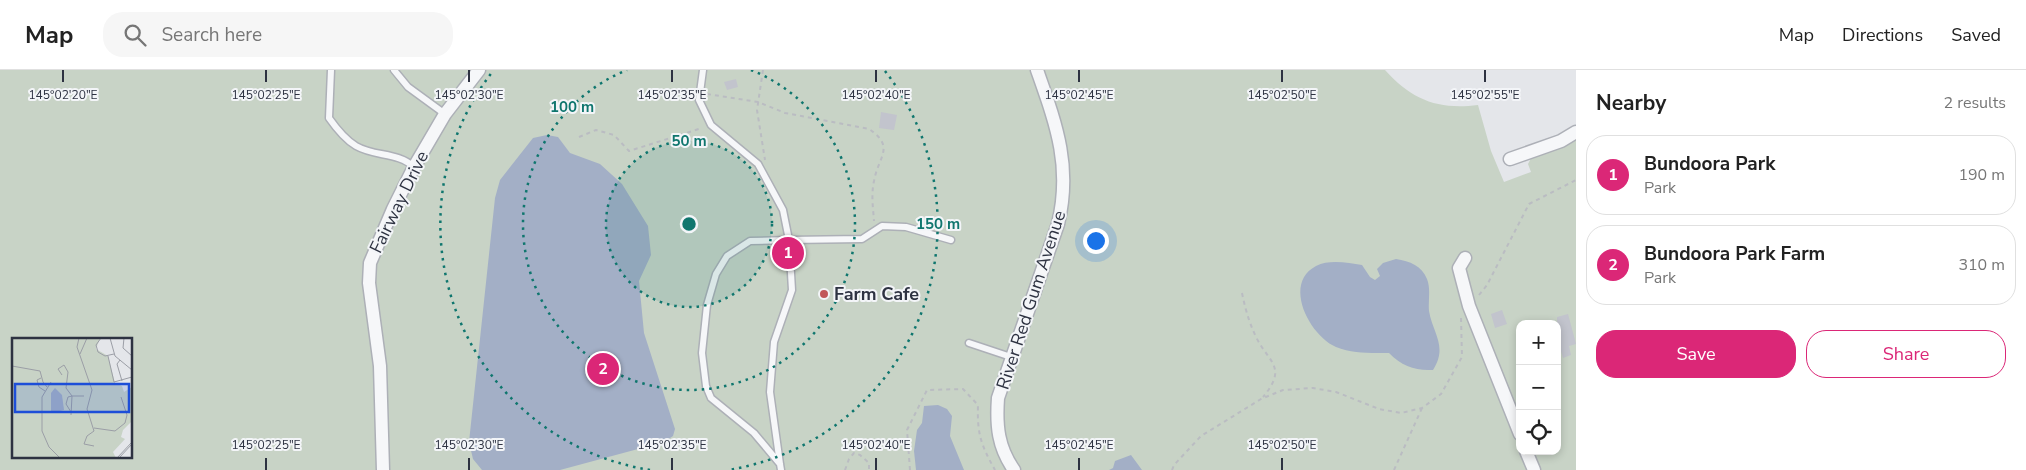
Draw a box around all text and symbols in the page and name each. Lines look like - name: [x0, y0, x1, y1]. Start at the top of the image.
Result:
- search box: [103, 12, 453, 57]
- text: Map: [25, 19, 73, 51]
- icon: search: [121, 21, 149, 49]
- text: Search here: [161, 22, 262, 48]
- text: Map: [1779, 23, 1814, 47]
- text: Directions: [1842, 23, 1923, 47]
- text: Saved: [1951, 23, 2001, 47]
- text: 145°02'20"E: [28, 87, 98, 103]
- text: 145°02'25"E: [231, 87, 301, 103]
- text: 145°02'30"E: [434, 87, 504, 103]
- text: 145°02'35"E: [637, 87, 707, 103]
- text: 145°02'40"E: [841, 87, 911, 103]
- text: 145°02'45"E: [1044, 87, 1114, 103]
- text: 145°02'50"E: [1247, 87, 1317, 103]
- text: 145°02'55"E: [1450, 87, 1520, 103]
- text: Nearby: [1596, 89, 1666, 117]
- text: 2 results: [1944, 92, 2006, 114]
- text: 100 m: [550, 97, 594, 117]
- text: 50 m: [671, 131, 707, 151]
- street label: Fairway Drive: [364, 147, 434, 257]
- text: Bundoora Park: [1644, 151, 1775, 177]
- text: 1: [1608, 164, 1618, 186]
- text: 190 m: [1958, 164, 2005, 186]
- text: Park: [1644, 177, 1676, 199]
- street label: River Red Gum Avenue: [991, 207, 1071, 393]
- text: 150 m: [916, 214, 960, 234]
- centre of rings: [680, 215, 698, 233]
- your location: [1083, 228, 1109, 254]
- pin: 1: [772, 234, 804, 272]
- text: Bundoora Park Farm: [1644, 241, 1825, 267]
- text: 2: [1608, 254, 1618, 276]
- text: 310 m: [1958, 254, 2005, 276]
- text: Park: [1644, 267, 1676, 289]
- place label: Farm Cafe: [834, 282, 919, 306]
- marker: Farm Cafe: [818, 288, 830, 300]
- map controls: [1516, 320, 1561, 455]
- button: +: [1516, 320, 1561, 365]
- button: Save: [1596, 330, 1796, 378]
- button: Share: [1806, 330, 2006, 378]
- inset map: [12, 338, 132, 458]
- pin: 2: [587, 350, 619, 388]
- button: −: [1516, 365, 1561, 410]
- button: locate: [1516, 410, 1561, 455]
- text: 145°02'25"E: [231, 437, 301, 453]
- text: 145°02'30"E: [434, 437, 504, 453]
- text: 145°02'35"E: [637, 437, 707, 453]
- text: 145°02'40"E: [841, 437, 911, 453]
- text: 145°02'45"E: [1044, 437, 1114, 453]
- text: 145°02'50"E: [1247, 437, 1317, 453]

